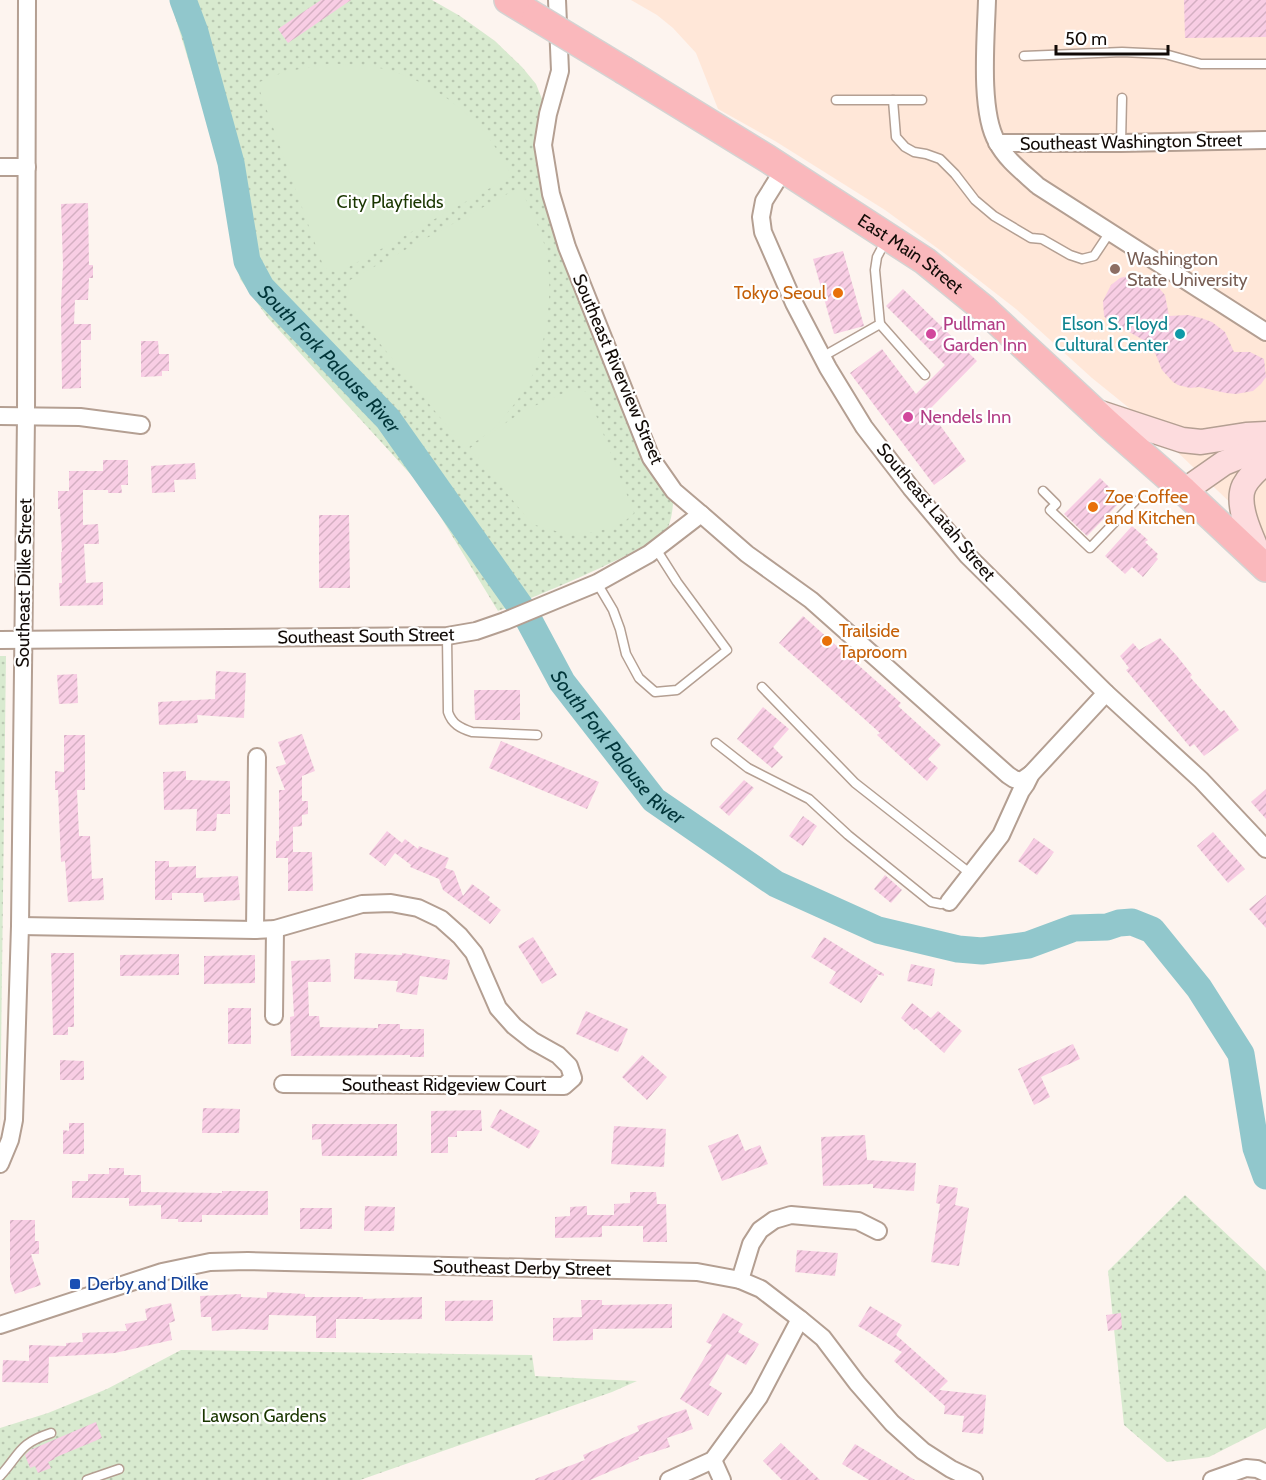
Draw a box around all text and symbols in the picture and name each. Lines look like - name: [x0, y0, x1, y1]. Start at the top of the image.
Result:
- scale bar: [1056, 18, 1168, 56]
- text: 50 m: [1065, 28, 1107, 50]
- street label: Southeast Washington Street: [1020, 129, 1242, 155]
- park label: City Playfields: [336, 191, 444, 213]
- street label: East Main Street: [854, 209, 967, 298]
- place label: Washington State University: [1127, 248, 1248, 291]
- marker: Washington State University: [1108, 262, 1122, 276]
- street label: Southeast Riverview Street: [568, 271, 668, 467]
- water label: South Fork Palouse River: [253, 280, 406, 438]
- place label: Tokyo Seoul: [734, 282, 827, 304]
- marker: Tokyo Seoul: [831, 286, 845, 300]
- place label: Pullman Garden Inn: [943, 313, 1027, 356]
- place label: Elson S. Floyd Cultural Center: [1055, 313, 1168, 356]
- marker: Pullman Garden Inn: [924, 327, 938, 341]
- marker: Elson S. Floyd Cultural Center: [1173, 327, 1187, 341]
- place label: Nendels Inn: [920, 406, 1011, 428]
- marker: Nendels Inn: [901, 410, 915, 424]
- street label: Southeast Latah Street: [872, 439, 1000, 585]
- place label: Zoe Coffee and Kitchen: [1105, 486, 1195, 529]
- street label: Southeast Dilke Street: [12, 498, 36, 668]
- marker: Zoe Coffee and Kitchen: [1086, 500, 1100, 514]
- place label: Trailside Taproom: [839, 620, 907, 663]
- street label: Southeast South Street: [277, 623, 455, 649]
- marker: Trailside Taproom: [820, 634, 834, 648]
- water label: South Fork Palouse River: [546, 666, 690, 830]
- street label: Southeast Ridgeview Court: [342, 1074, 546, 1096]
- street label: Southeast Derby Street: [433, 1255, 611, 1281]
- place label: Derby and Dilke: [87, 1273, 208, 1295]
- marker: Derby and Dilke: [68, 1277, 82, 1291]
- park label: Lawson Gardens: [202, 1405, 326, 1427]

